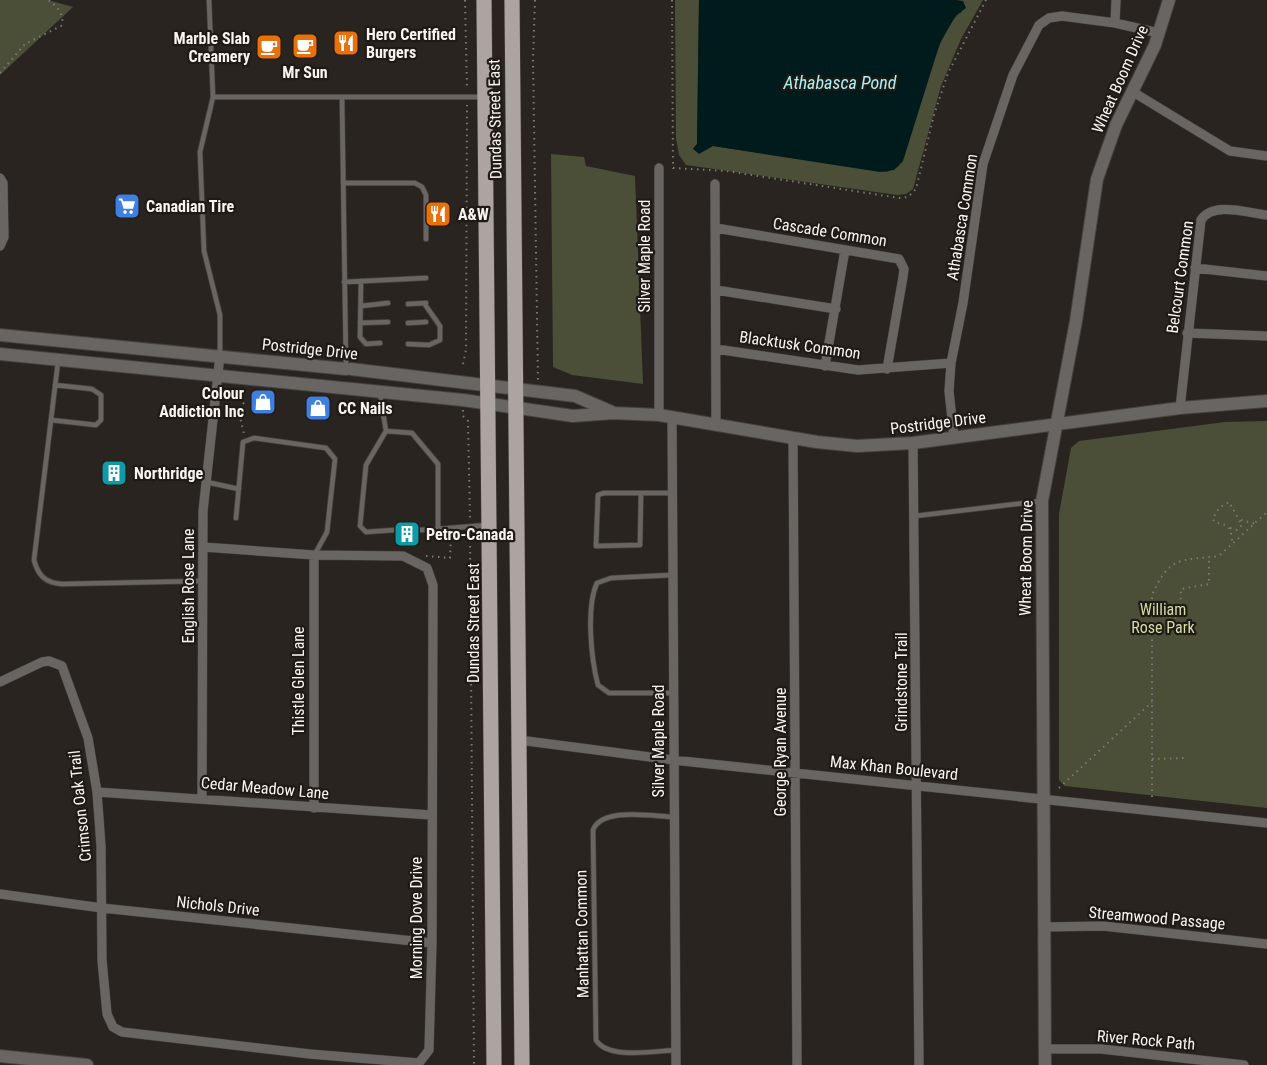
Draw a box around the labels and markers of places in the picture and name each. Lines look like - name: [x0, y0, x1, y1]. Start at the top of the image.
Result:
- place label: Hero Certified Burgers: [366, 25, 456, 62]
- restaurant icon: Hero Certified Burgers: [331, 28, 361, 58]
- place label: Marble Slab Creamery: [174, 29, 250, 66]
- cafe icon: Mr Sun: [290, 31, 320, 61]
- cafe icon: Marble Slab Creamery: [254, 32, 284, 62]
- place label: Mr Sun: [282, 63, 328, 82]
- supermarket icon: Canadian Tire: [112, 191, 142, 221]
- place label: Canadian Tire: [146, 197, 235, 216]
- restaurant icon: A&W: [423, 199, 453, 229]
- place label: A&W: [458, 205, 489, 224]
- place label: Colour Addiction Inc: [159, 384, 244, 421]
- shop icon: Colour Addiction Inc: [248, 387, 278, 417]
- shop icon: CC Nails: [303, 393, 333, 423]
- place label: CC Nails: [338, 399, 393, 418]
- building icon: Northridge: [99, 458, 129, 488]
- place label: Northridge: [134, 464, 204, 483]
- building icon: Petro-Canada: [392, 519, 422, 549]
- place label: Petro-Canada: [426, 525, 514, 544]

